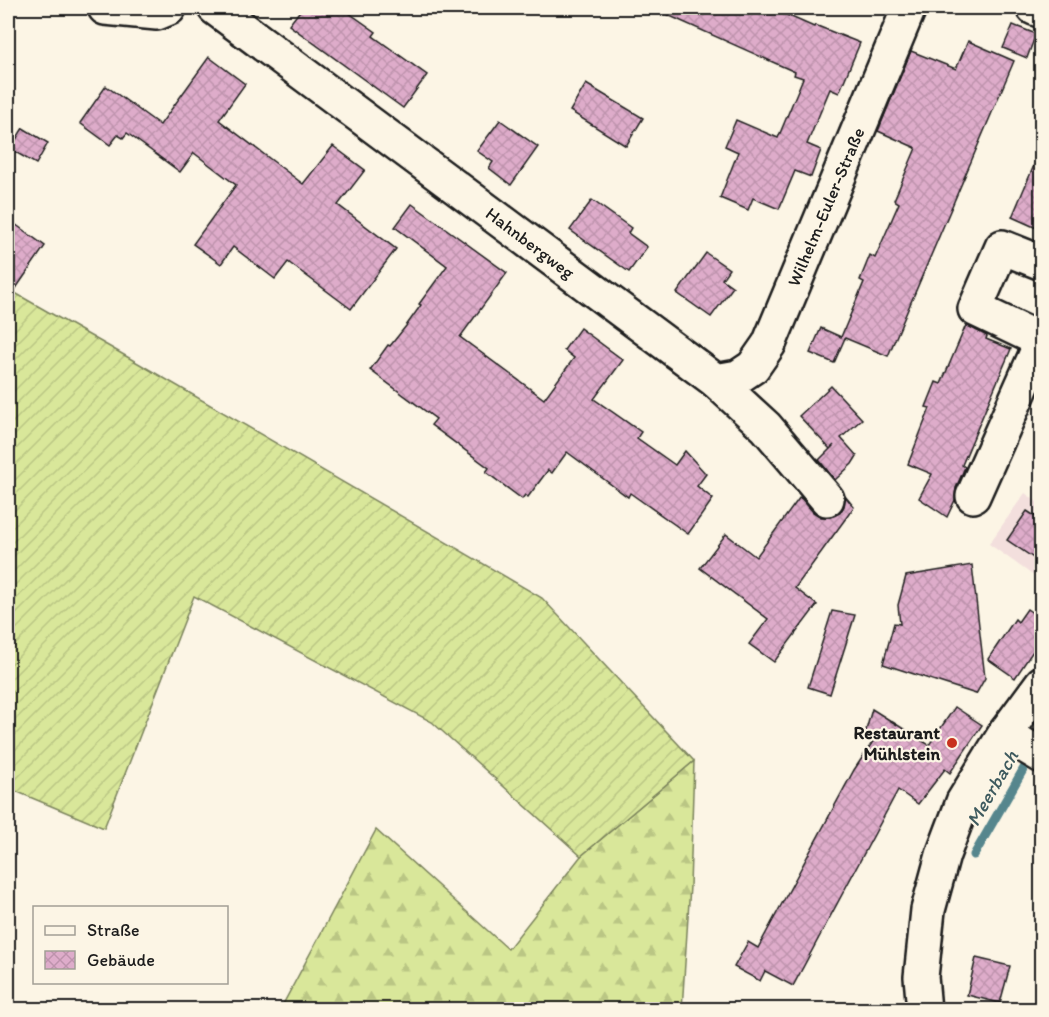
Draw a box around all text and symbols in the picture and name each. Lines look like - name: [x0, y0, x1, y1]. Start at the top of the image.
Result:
- street label: Wilhelm-Euler-Straße: [783, 124, 869, 290]
- street label: Hahnbergweg: [481, 202, 579, 284]
- place label: Restaurant Mühlstein: [854, 722, 940, 765]
- marker: Restaurant Mühlstein: [945, 736, 959, 750]
- water label: Meerbach: [961, 746, 1023, 830]
- legend: [33, 906, 228, 984]
- text: Straße: [87, 919, 140, 941]
- text: Gebäude: [87, 949, 155, 971]

